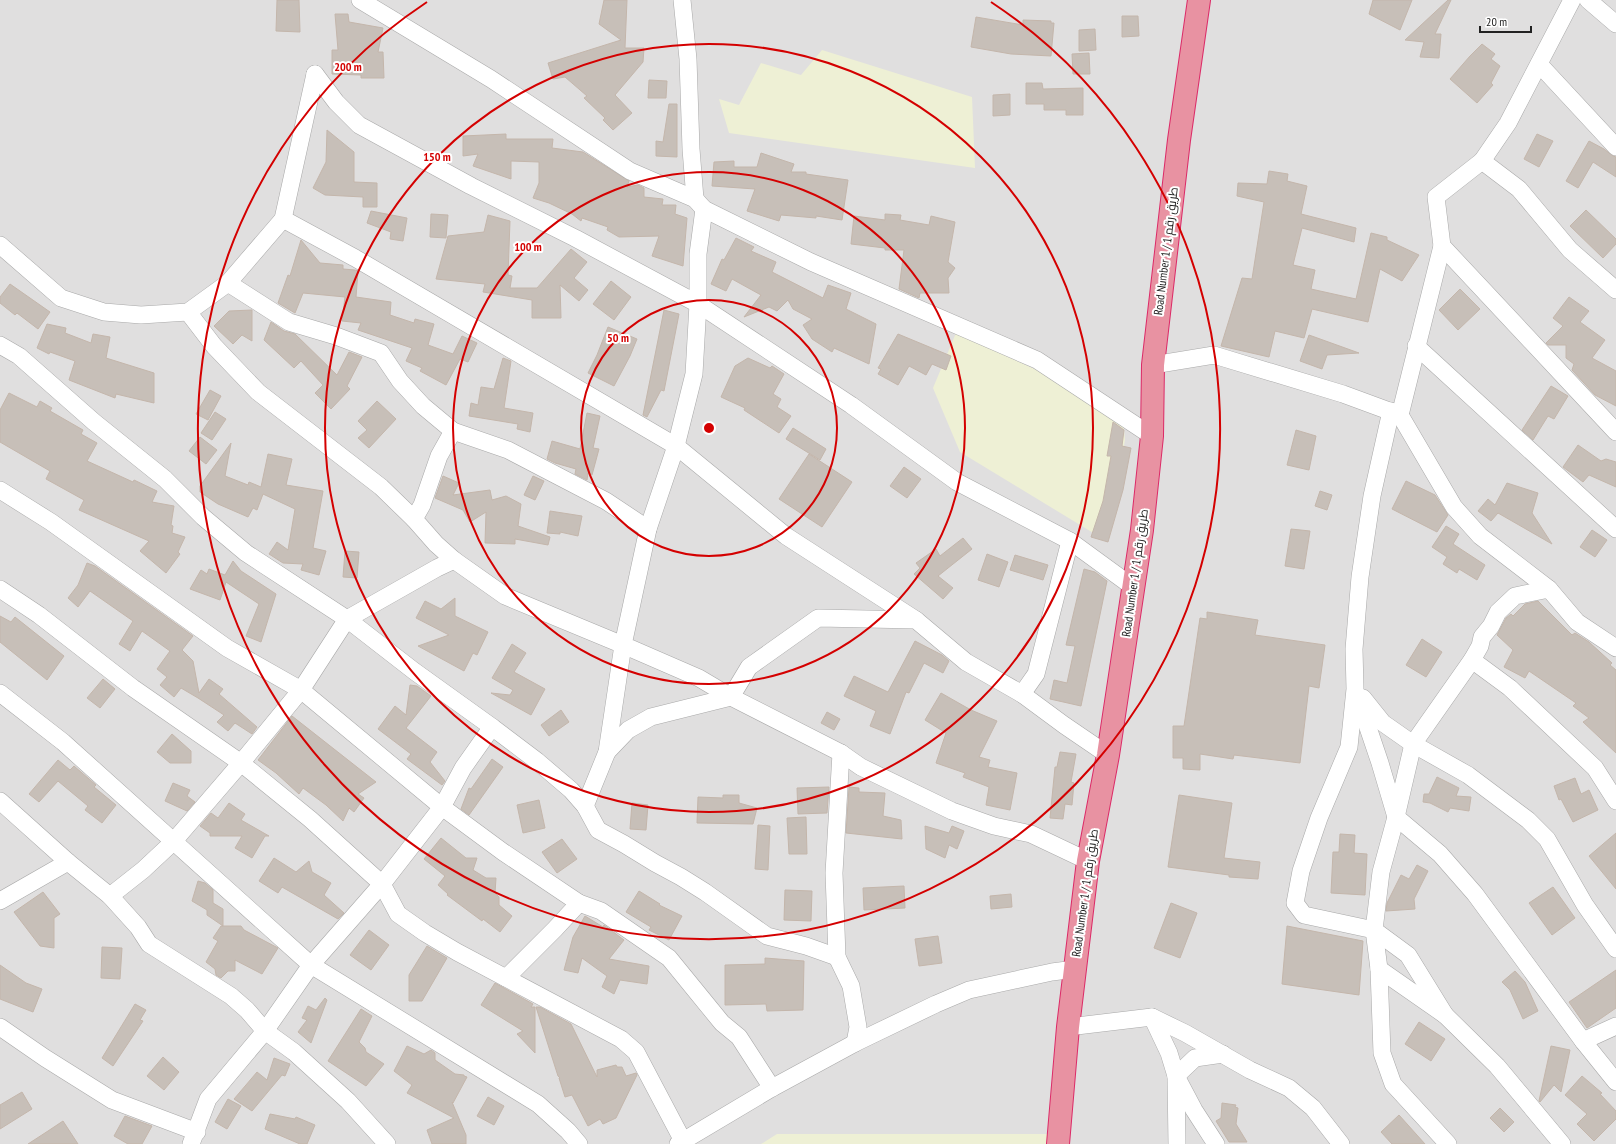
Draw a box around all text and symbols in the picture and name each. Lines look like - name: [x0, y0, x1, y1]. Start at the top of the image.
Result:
- scale bar: [1480, 8, 1531, 34]
- text: 20 m: [1486, 14, 1507, 29]
- text: 200 m: [334, 59, 362, 74]
- text: 150 m: [423, 149, 451, 164]
- street label: Road Number 1 / طريق رقم 1: [1150, 186, 1182, 316]
- text: 100 m: [514, 239, 542, 254]
- text: 50 m: [607, 330, 629, 345]
- centre of rings: [702, 421, 716, 435]
- street label: Road Number 1 / طريق رقم 1: [1118, 508, 1152, 638]
- street label: Road Number 1 / طريق رقم 1: [1068, 828, 1102, 958]

